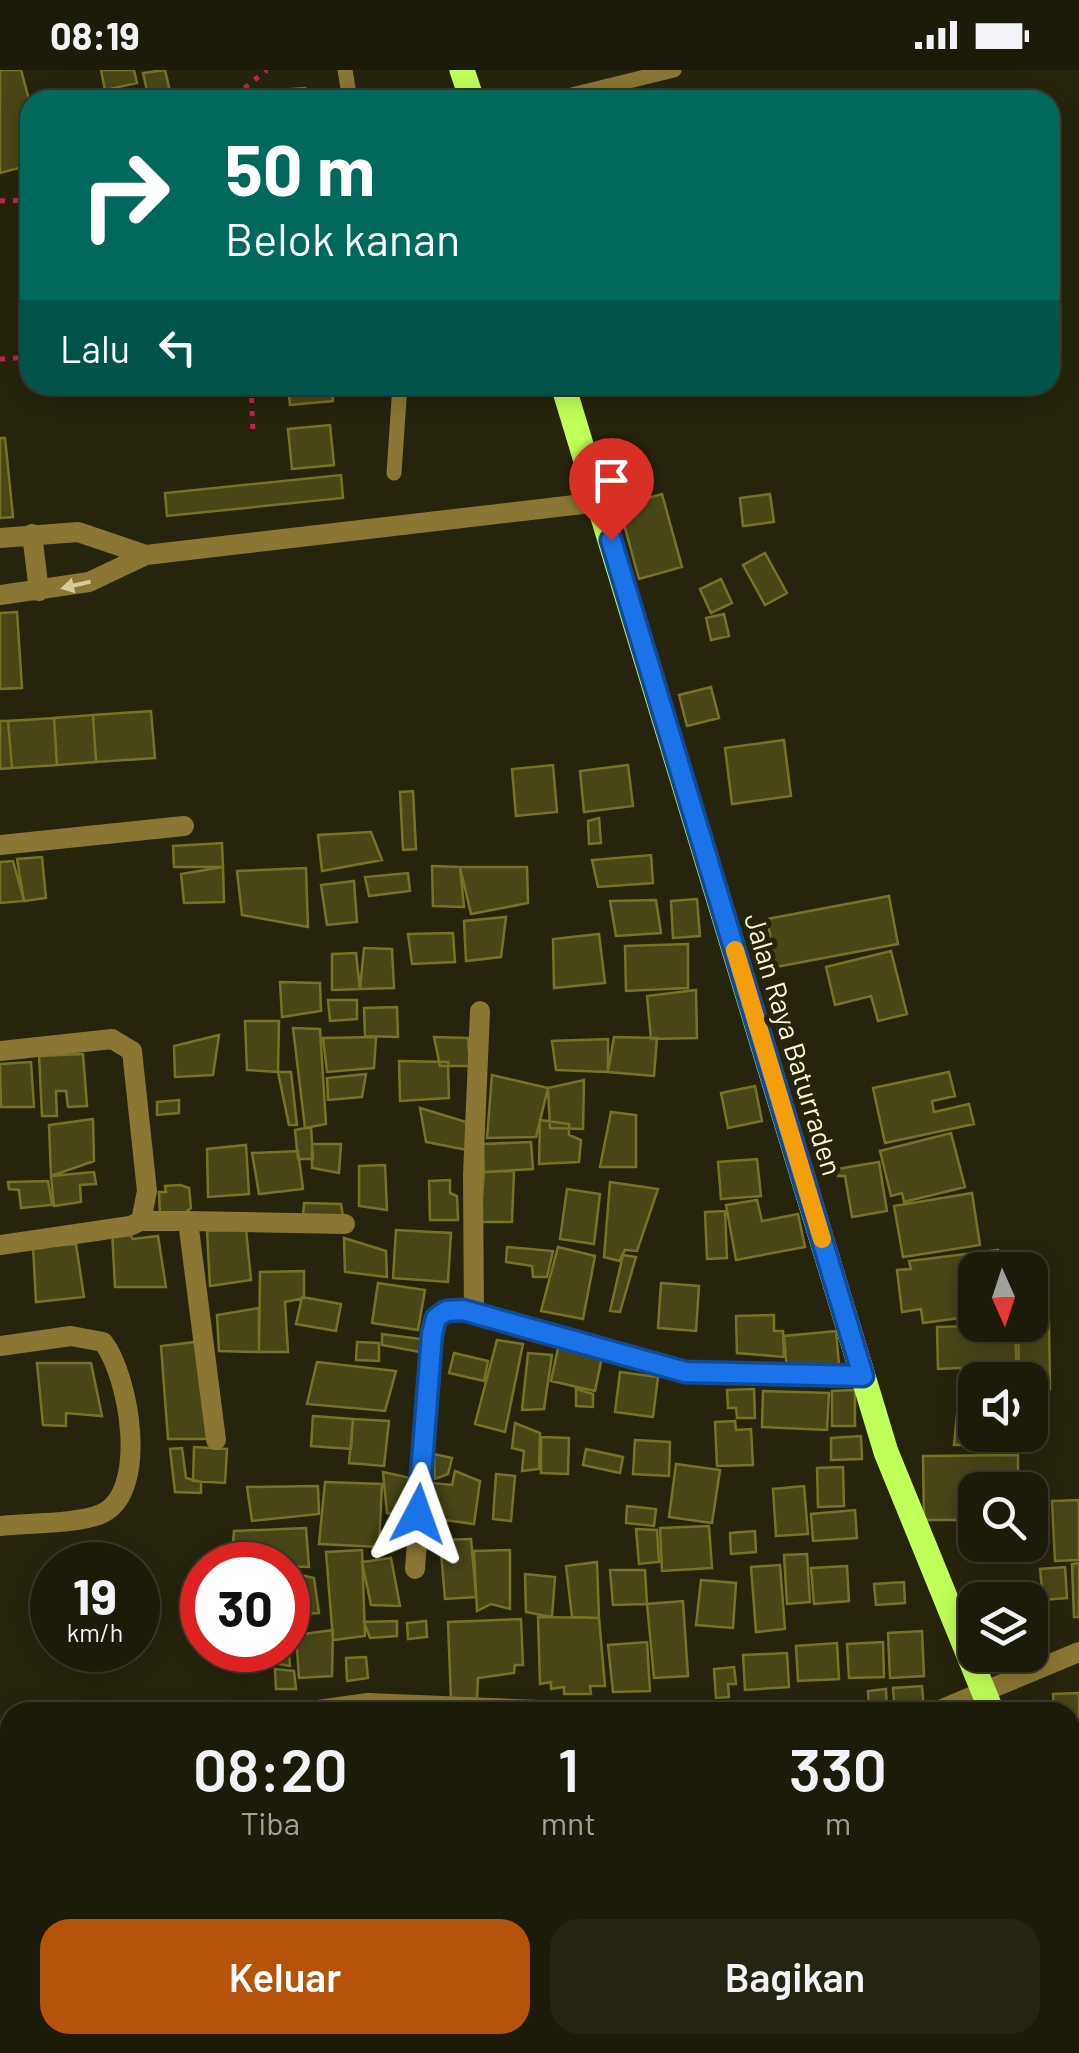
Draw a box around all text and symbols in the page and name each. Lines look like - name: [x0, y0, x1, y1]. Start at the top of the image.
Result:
- text: 08:19: [50, 12, 140, 58]
- text: 50 m: [225, 126, 375, 210]
- icon: right: [60, 130, 190, 260]
- text: Belok kanan: [225, 211, 460, 265]
- icon: left: [150, 320, 205, 375]
- text: Lalu: [60, 325, 130, 371]
- pin: [569, 438, 654, 541]
- icon: arrive: [584, 453, 639, 508]
- one-way arrow: [60, 578, 91, 593]
- street label: Jalan Raya Baturraden: [738, 909, 850, 1179]
- north arrow: [958, 1252, 1048, 1342]
- map controls: [958, 1252, 1048, 1672]
- button: sound: [958, 1362, 1048, 1452]
- position arrow: [366, 1462, 470, 1566]
- button: search: [958, 1472, 1048, 1562]
- speed limit sign: 30: [180, 1542, 310, 1672]
- text: 19: [73, 1565, 117, 1625]
- button: layers: [958, 1582, 1048, 1672]
- text: km/h: [67, 1617, 123, 1647]
- text: 08:20: [193, 1732, 348, 1804]
- text: 1: [558, 1732, 579, 1804]
- text: 330: [789, 1732, 887, 1804]
- text: Tiba: [240, 1803, 300, 1841]
- text: mnt: [541, 1803, 596, 1841]
- text: m: [825, 1803, 851, 1841]
- button: Keluar: [40, 1919, 530, 2034]
- button: Bagikan: [550, 1919, 1040, 2034]

